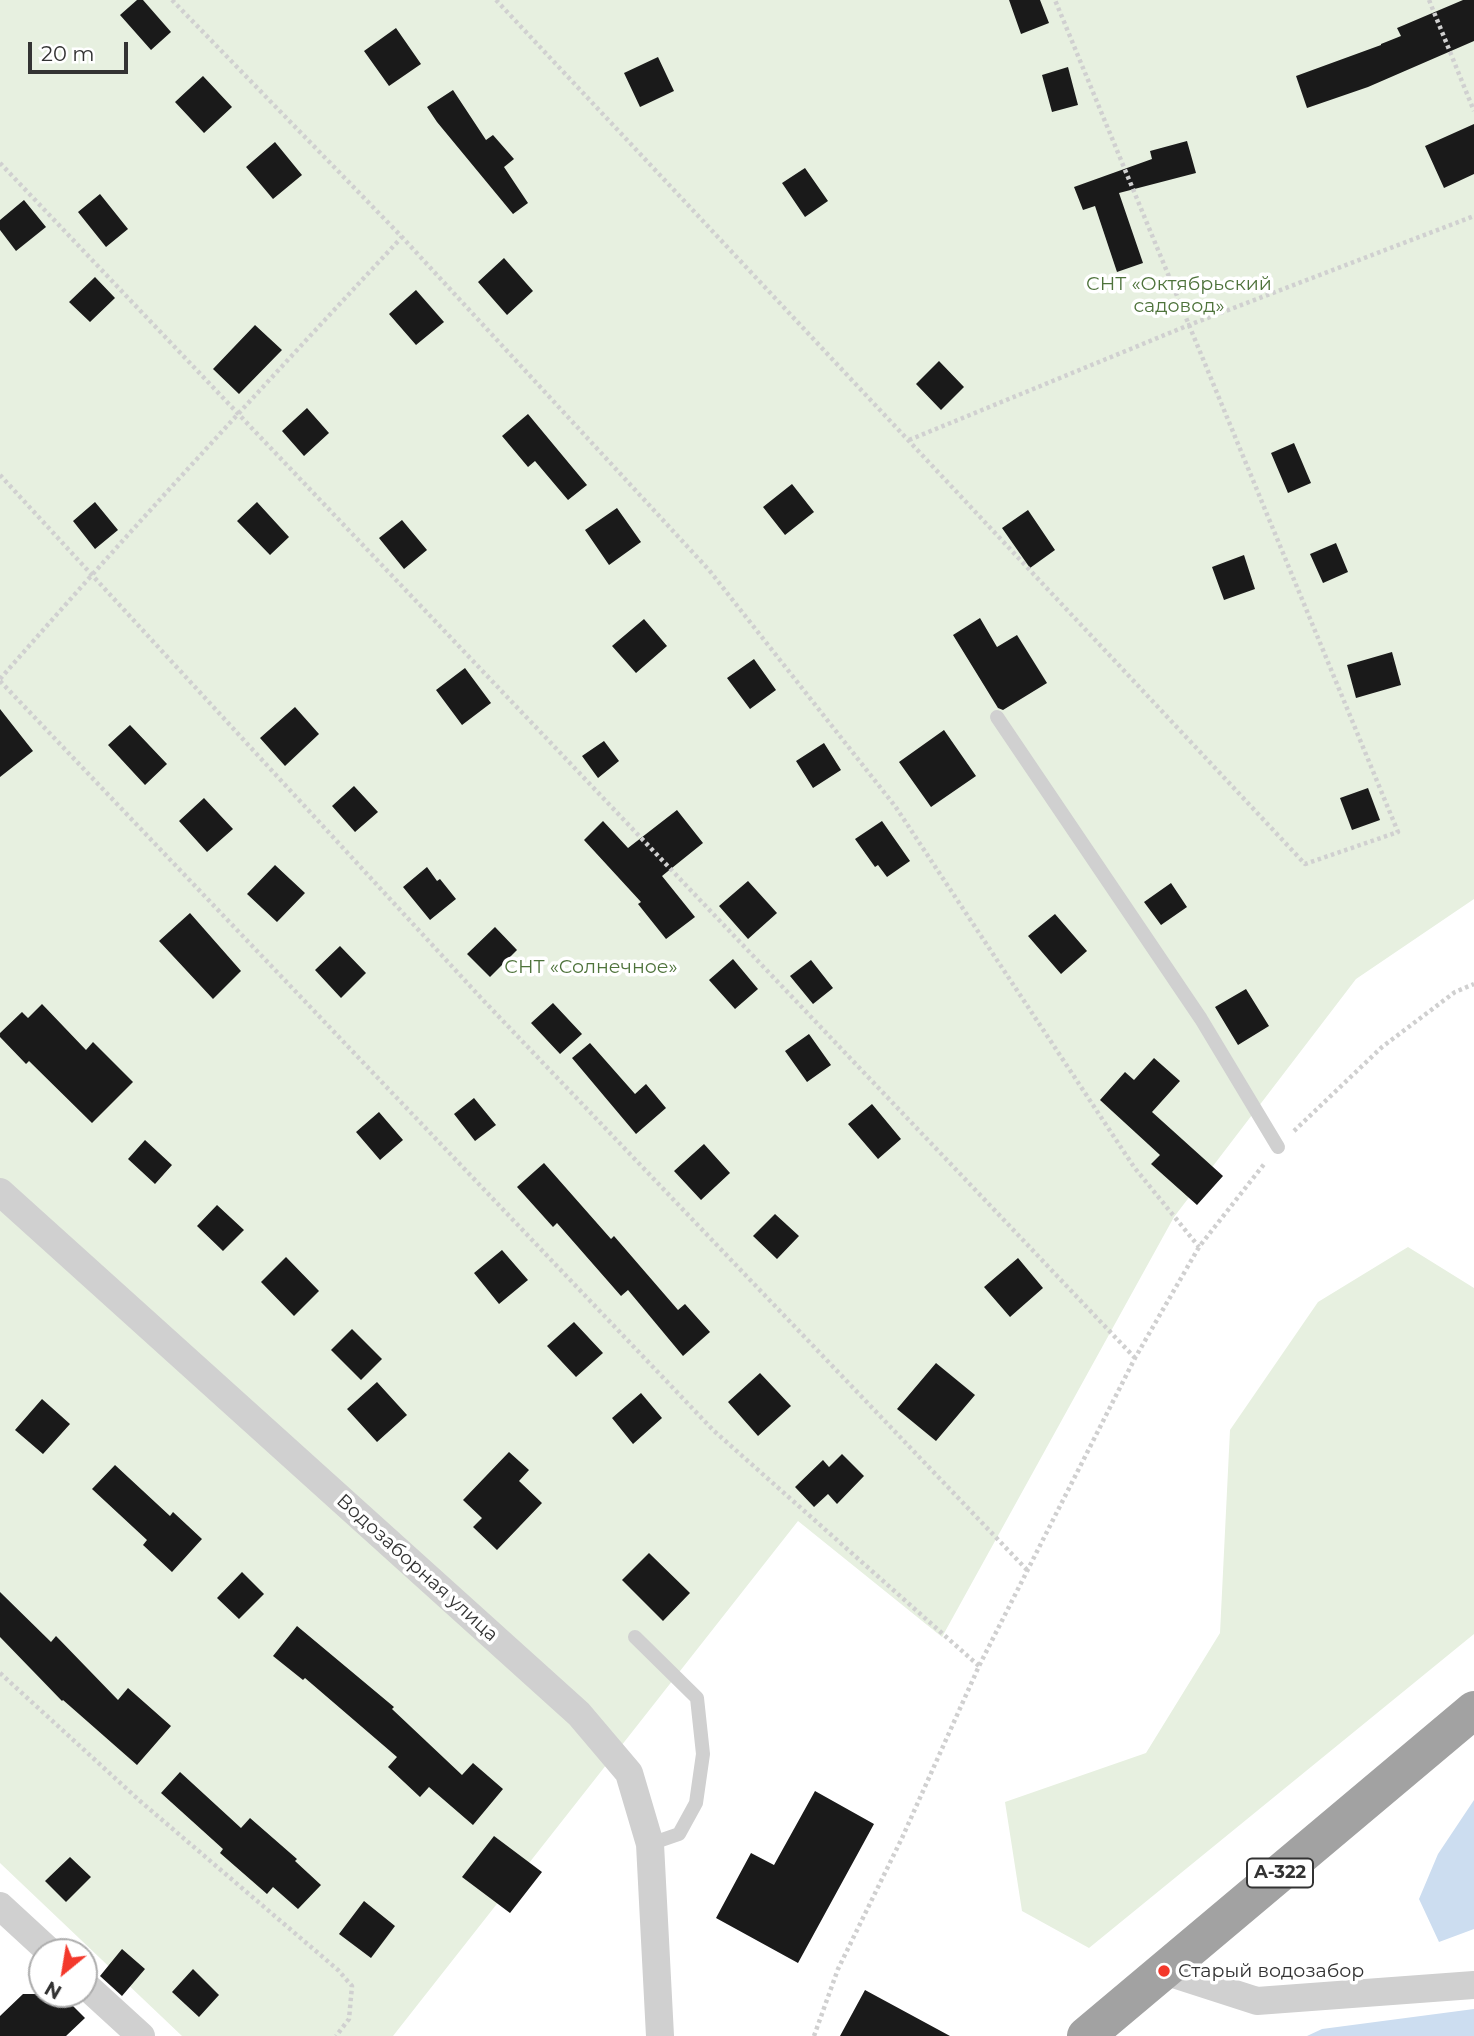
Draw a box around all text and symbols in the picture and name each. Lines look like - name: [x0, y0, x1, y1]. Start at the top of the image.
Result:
- scale bar: [32, 28, 131, 72]
- text: 20 m: [41, 41, 95, 66]
- park label: СНТ «Октябрьский садовод»: [1086, 273, 1272, 317]
- park label: СНТ «Солнечное»: [504, 956, 678, 978]
- street label: Водозаборная улица: [332, 1490, 502, 1646]
- road number: А-322: [1247, 1858, 1313, 1887]
- north arrow: [28, 1938, 98, 2008]
- place label: Старый водозабор: [1178, 1960, 1364, 1982]
- marker: Старый водозабор: [1156, 1963, 1172, 1979]
- text: N: [41, 1976, 66, 2004]

